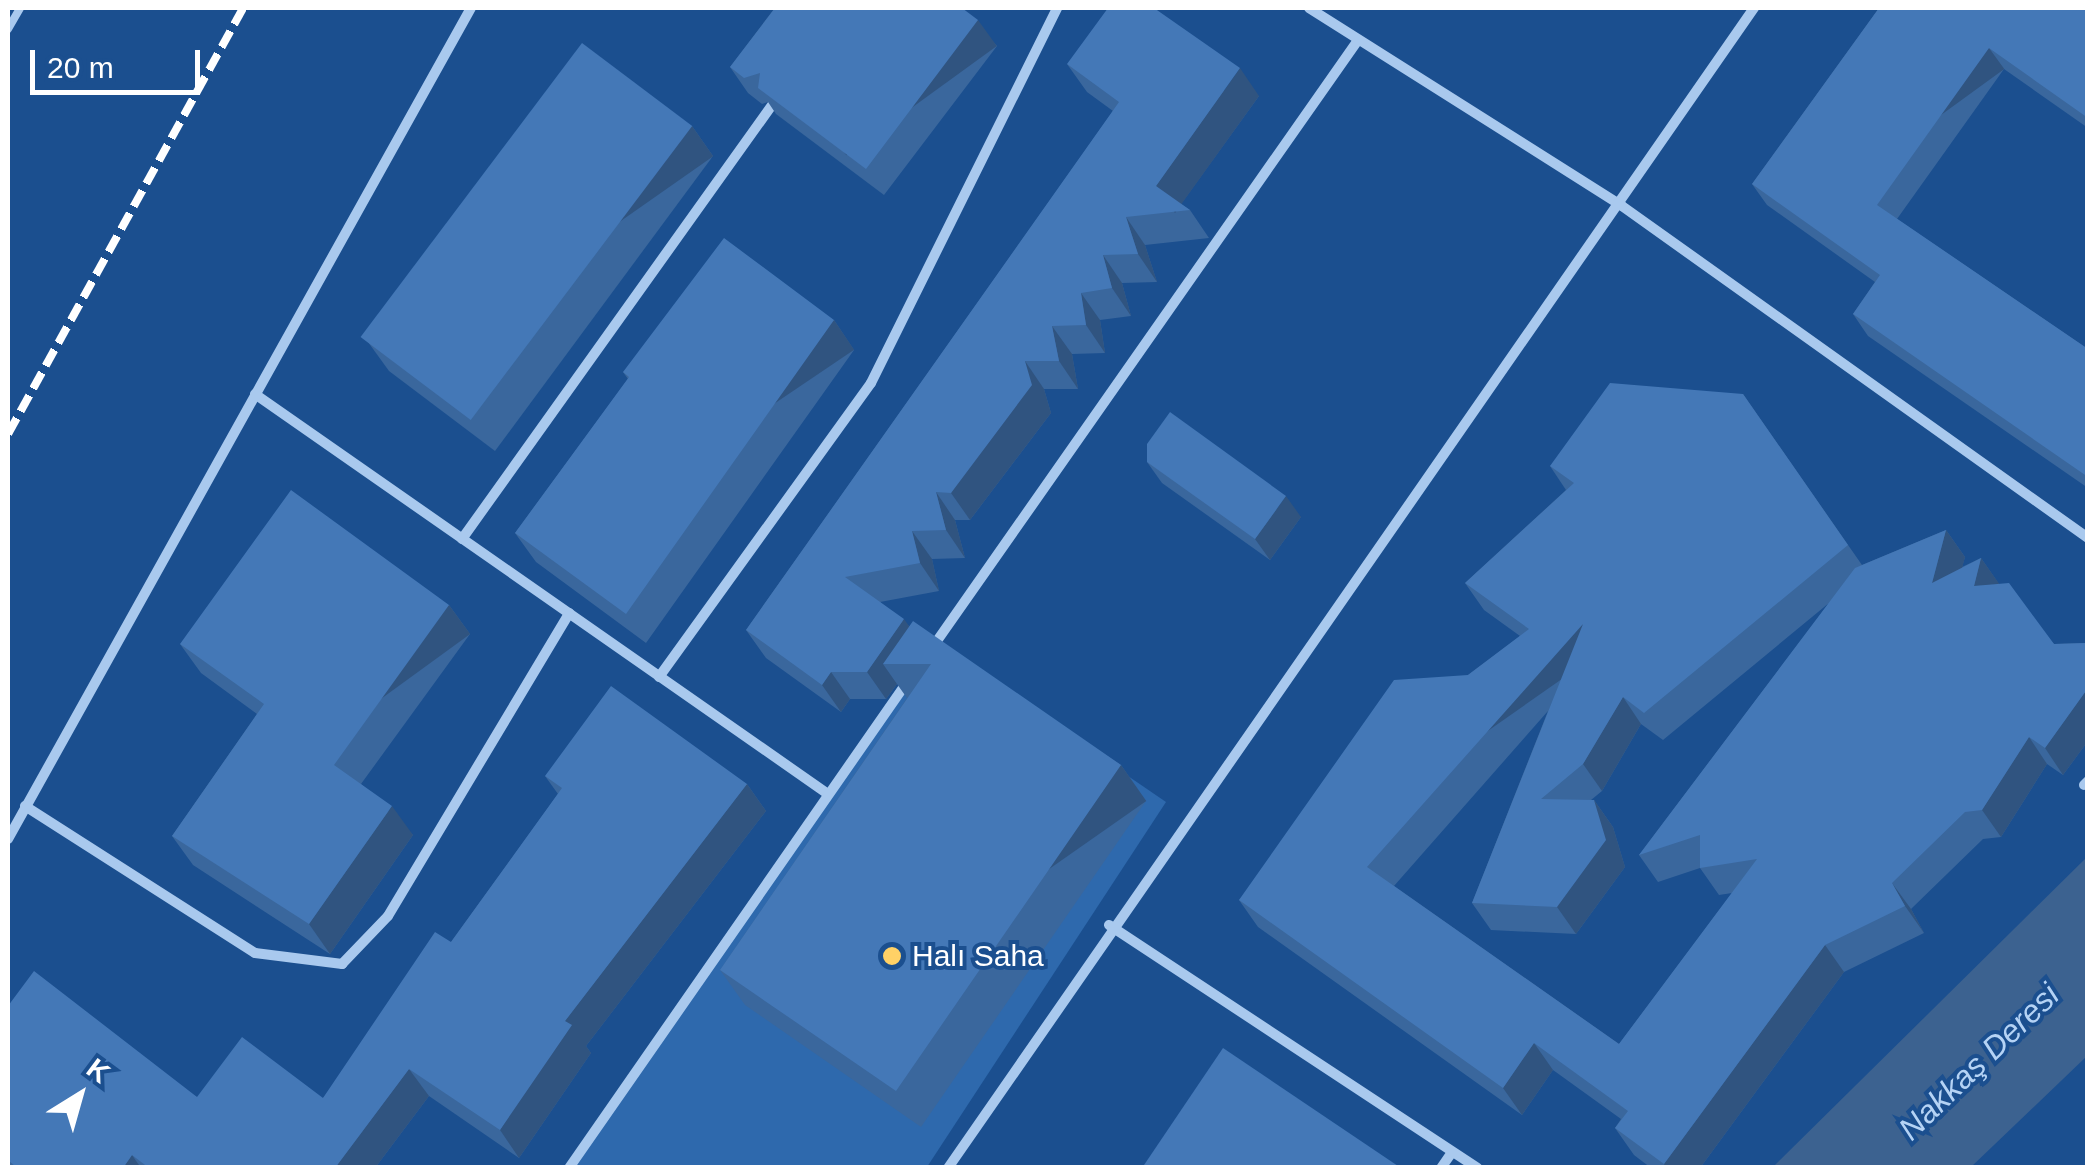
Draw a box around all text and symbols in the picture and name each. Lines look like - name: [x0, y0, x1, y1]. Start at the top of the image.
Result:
- scale bar: [35, 30, 205, 92]
- text: 20 m: [47, 51, 114, 84]
- place label: Halı Saha: [912, 938, 1044, 974]
- marker: Halı Saha: [881, 945, 903, 967]
- water label: Nakkaş Deresi: [1891, 976, 2067, 1148]
- north arrow: [30, 1045, 130, 1145]
- text: K: [81, 1052, 116, 1089]

